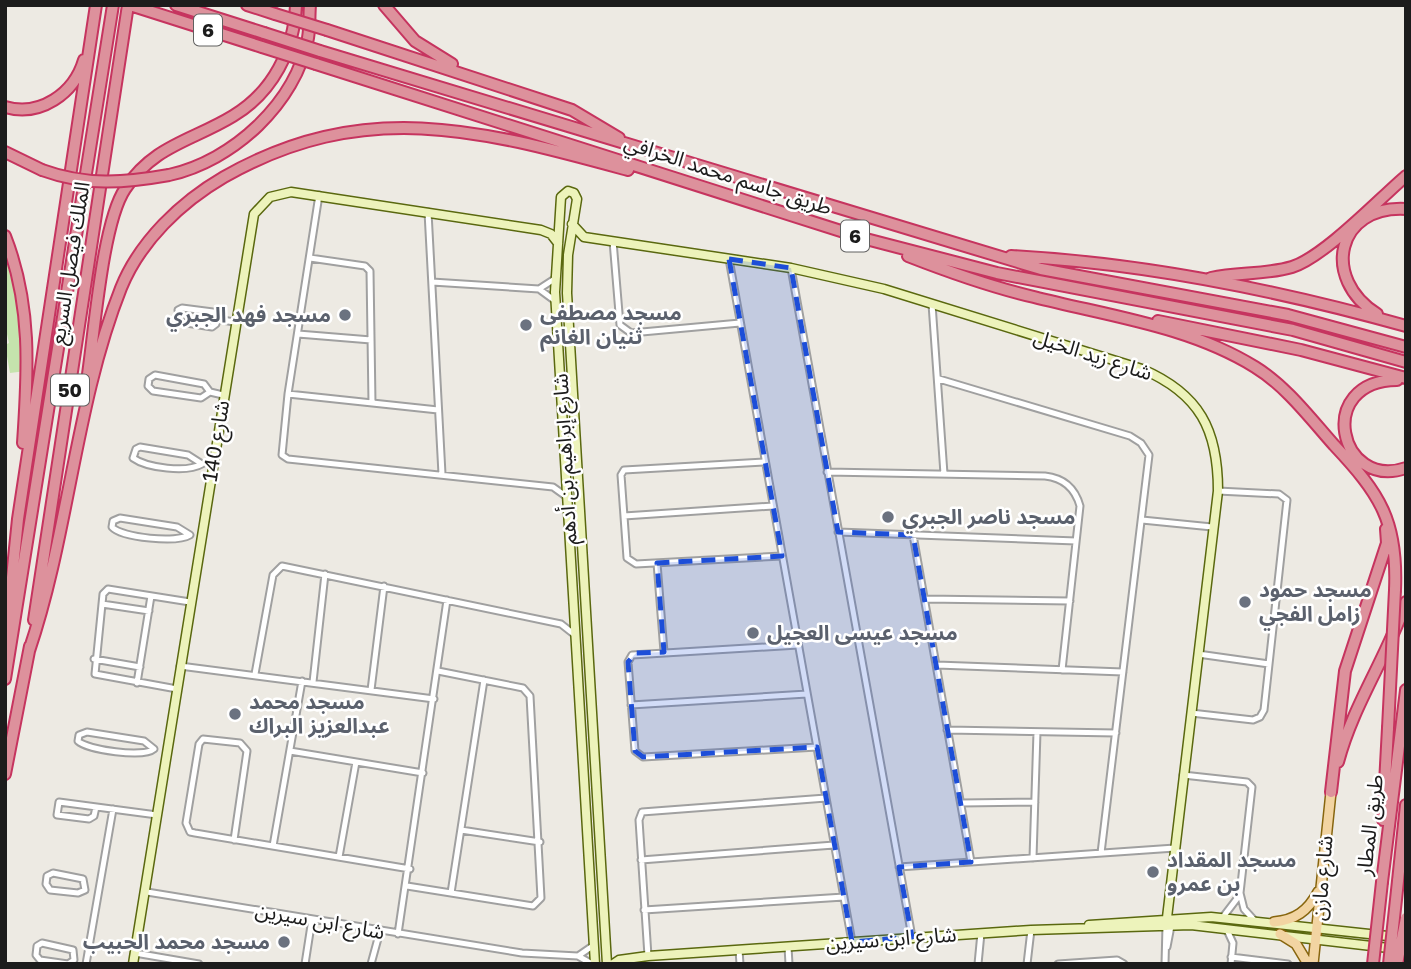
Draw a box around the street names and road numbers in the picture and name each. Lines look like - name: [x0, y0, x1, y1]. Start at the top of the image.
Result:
- road number: 6: [194, 14, 222, 46]
- street label: طريق جاسم محمد الخرافي: [620, 128, 835, 224]
- street label: الملك فيصل السريع: [43, 179, 98, 347]
- road number: 6: [841, 220, 869, 252]
- street label: شارع زيد الخيل: [1030, 323, 1156, 388]
- street label: شارع إبراهيم بن أدهم: [547, 373, 584, 545]
- road number: 50: [51, 374, 89, 406]
- street label: شارع 140: [196, 398, 237, 484]
- street label: طريق المطار: [1350, 773, 1389, 878]
- street label: شارع مازن: [1304, 834, 1341, 922]
- street label: شارع ابن سيرين: [253, 896, 387, 947]
- street label: شارع ابن سيرين: [825, 920, 957, 959]

